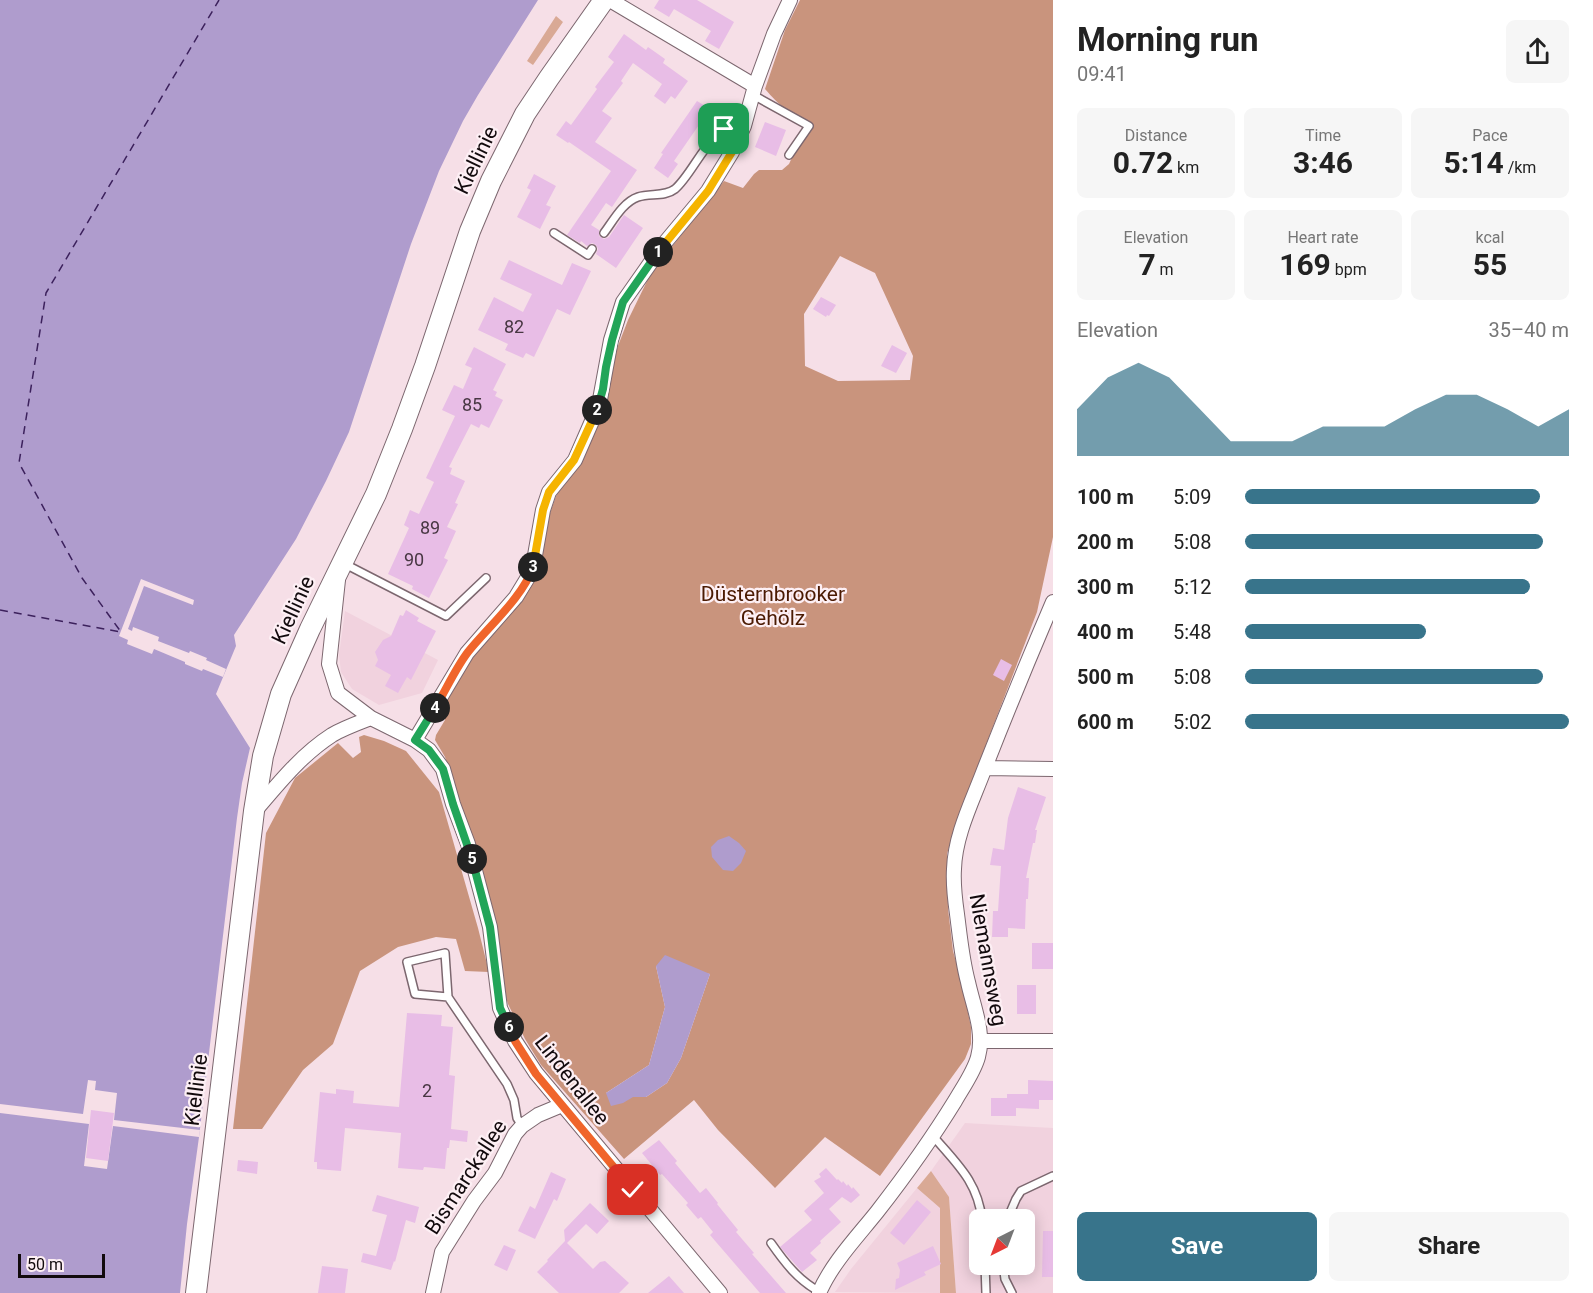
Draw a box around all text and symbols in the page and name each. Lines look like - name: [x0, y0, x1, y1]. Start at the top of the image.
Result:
- text: Morning run: [1077, 20, 1258, 59]
- button: share: [1506, 20, 1569, 83]
- text: 09:41: [1077, 62, 1127, 86]
- pin: [698, 103, 749, 154]
- icon: arrive: [707, 112, 740, 145]
- street label: Kiellinie: [449, 122, 503, 198]
- text: Distance: [1125, 126, 1187, 145]
- text: Time: [1305, 126, 1341, 145]
- text: Pace: [1472, 126, 1508, 145]
- text: 0.72: [1113, 145, 1173, 180]
- text: 3:46: [1293, 145, 1353, 180]
- text: 5:14: [1444, 145, 1504, 180]
- text: km: [1173, 158, 1199, 177]
- text: /km: [1504, 158, 1536, 177]
- text: Elevation: [1124, 228, 1188, 247]
- text: Heart rate: [1287, 228, 1359, 247]
- text: kcal: [1476, 228, 1504, 247]
- pin: 1: [643, 237, 673, 267]
- text: 1: [653, 242, 663, 261]
- text: 7: [1138, 247, 1156, 282]
- text: 169: [1279, 247, 1331, 282]
- text: 55: [1473, 247, 1507, 282]
- text: m: [1156, 260, 1174, 279]
- text: bpm: [1331, 260, 1367, 279]
- house number: 82: [504, 316, 524, 337]
- text: Elevation: [1077, 318, 1158, 342]
- text: 35–40 m: [1488, 318, 1569, 342]
- house number: 85: [462, 394, 482, 415]
- pin: 2: [582, 395, 612, 425]
- text: 2: [592, 400, 602, 419]
- text: 100 m: [1077, 485, 1134, 509]
- text: 5:09: [1173, 485, 1212, 509]
- house number: 89: [420, 517, 440, 538]
- text: 200 m: [1077, 530, 1134, 554]
- text: 5:08: [1173, 530, 1212, 554]
- house number: 90: [404, 549, 424, 570]
- pin: 3: [518, 552, 548, 582]
- text: 3: [528, 557, 538, 576]
- street label: Kiellinie: [267, 572, 319, 648]
- text: 300 m: [1077, 575, 1134, 599]
- text: 5:12: [1173, 575, 1212, 599]
- park label: Düsternbrooker Gehölz: [701, 582, 845, 630]
- text: 400 m: [1077, 620, 1134, 644]
- text: 5:48: [1173, 620, 1212, 644]
- text: 500 m: [1077, 665, 1134, 689]
- text: 5:08: [1173, 665, 1212, 689]
- pin: 4: [420, 693, 450, 723]
- text: 4: [430, 698, 440, 717]
- text: 600 m: [1077, 710, 1134, 734]
- text: 5:02: [1173, 710, 1212, 734]
- pin: 5: [457, 844, 487, 874]
- text: 5: [467, 849, 477, 868]
- street label: Niemannsweg: [965, 892, 1011, 1028]
- pin: 6: [494, 1012, 524, 1042]
- text: 6: [504, 1017, 514, 1036]
- street label: Lindenallee: [530, 1031, 614, 1129]
- street label: Kiellinie: [180, 1053, 212, 1127]
- house number: 2: [422, 1080, 432, 1101]
- street label: Bismarckallee: [420, 1115, 512, 1239]
- pin: [607, 1164, 658, 1215]
- icon: check: [616, 1173, 649, 1206]
- north arrow: [969, 1209, 1035, 1275]
- map controls: [969, 1209, 1035, 1275]
- button: Save: [1077, 1212, 1317, 1281]
- button: Share: [1329, 1212, 1569, 1281]
- scale bar: [18, 1251, 105, 1278]
- text: 50 m: [27, 1255, 63, 1274]

